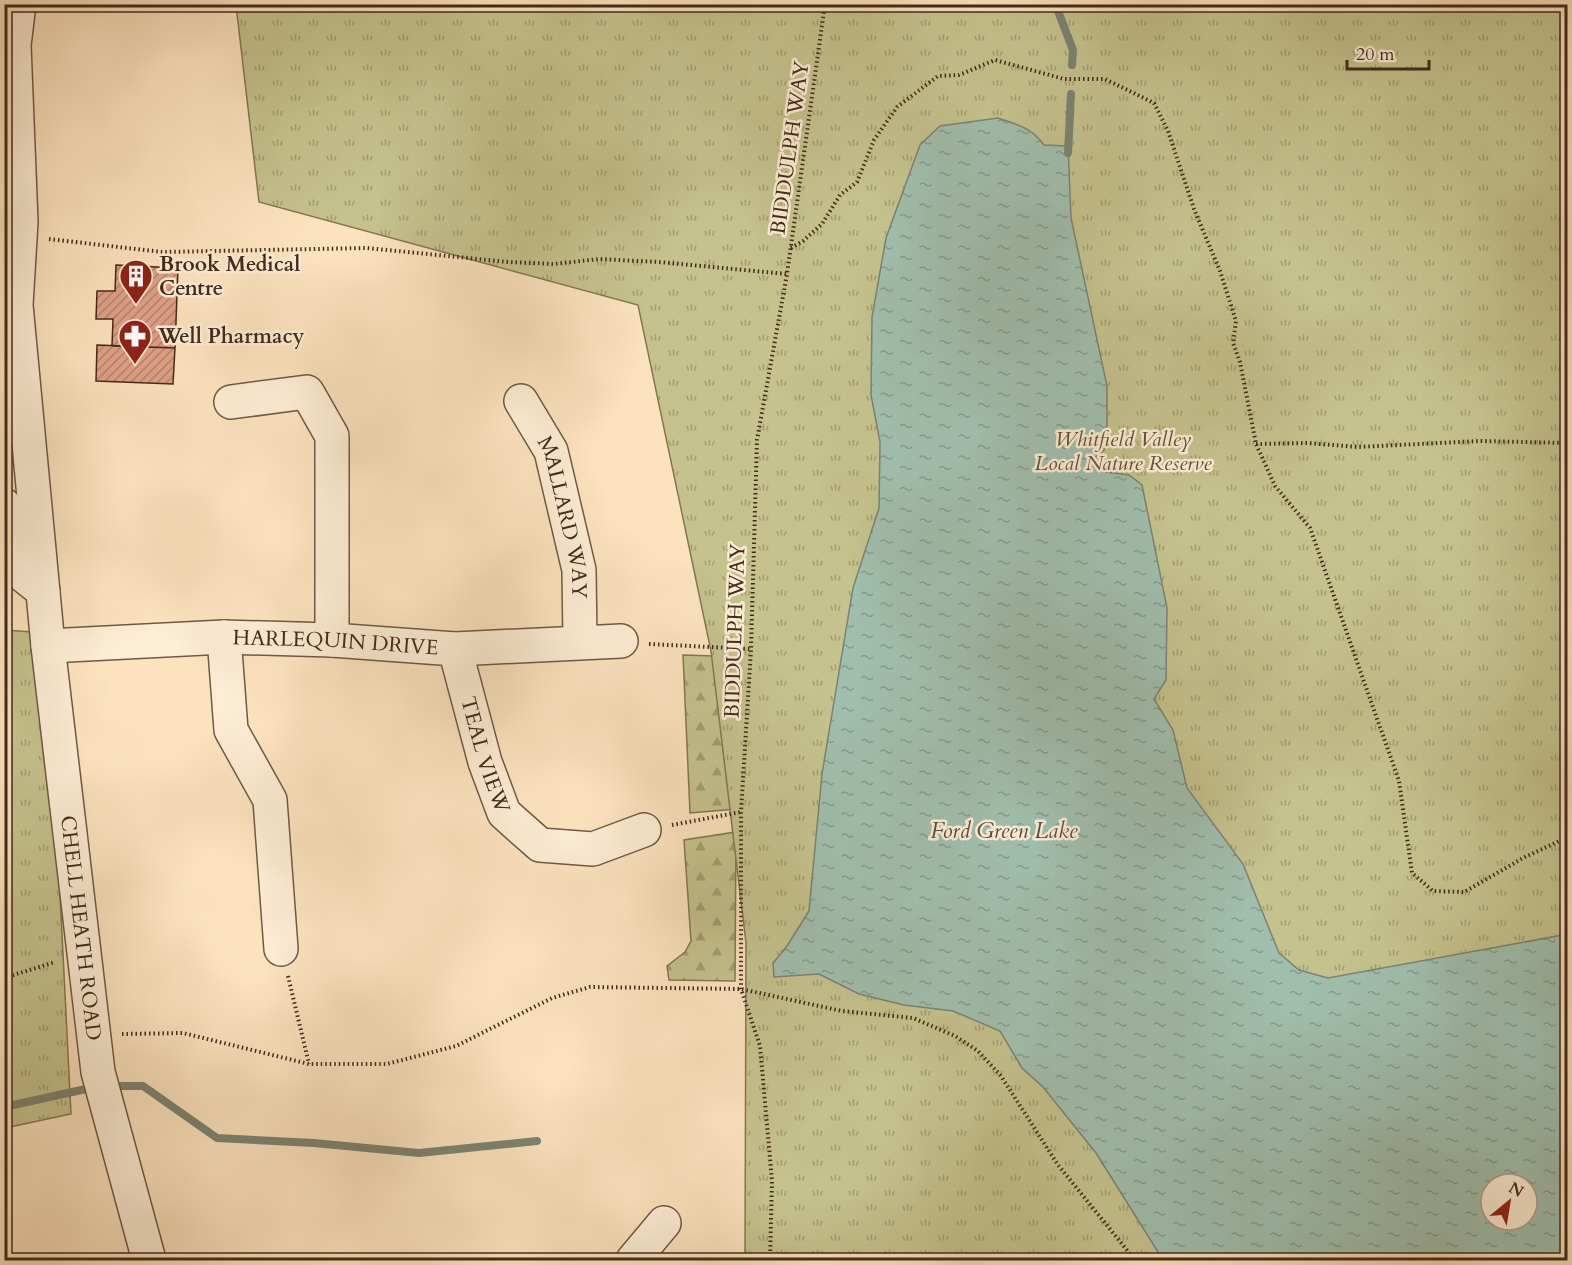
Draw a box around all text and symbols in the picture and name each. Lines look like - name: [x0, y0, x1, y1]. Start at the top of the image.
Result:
- scale bar: [1347, 33, 1430, 71]
- text: 20 m: [1356, 42, 1395, 67]
- street label: BIDDULPH WAY: [763, 59, 817, 237]
- place label: Brook Medical Centre: [159, 250, 300, 303]
- building icon: Brook Medical Centre: [118, 258, 154, 305]
- pharmacy icon: Well Pharmacy: [117, 318, 153, 365]
- place label: Well Pharmacy: [157, 322, 305, 351]
- park label: Whitfield Valley Local Nature Reserve: [1034, 425, 1212, 478]
- street label: MALLARD WAY: [531, 430, 594, 599]
- street label: BIDDULPH WAY: [717, 543, 753, 719]
- street label: HARLEQUIN DRIVE: [232, 623, 440, 662]
- street label: TEAL VIEW: [454, 693, 517, 818]
- street label: CHELL HEATH ROAD: [53, 814, 109, 1042]
- water label: Ford Green Lake: [931, 816, 1078, 846]
- north arrow: [1479, 1172, 1539, 1232]
- text: N: [1504, 1177, 1528, 1203]

